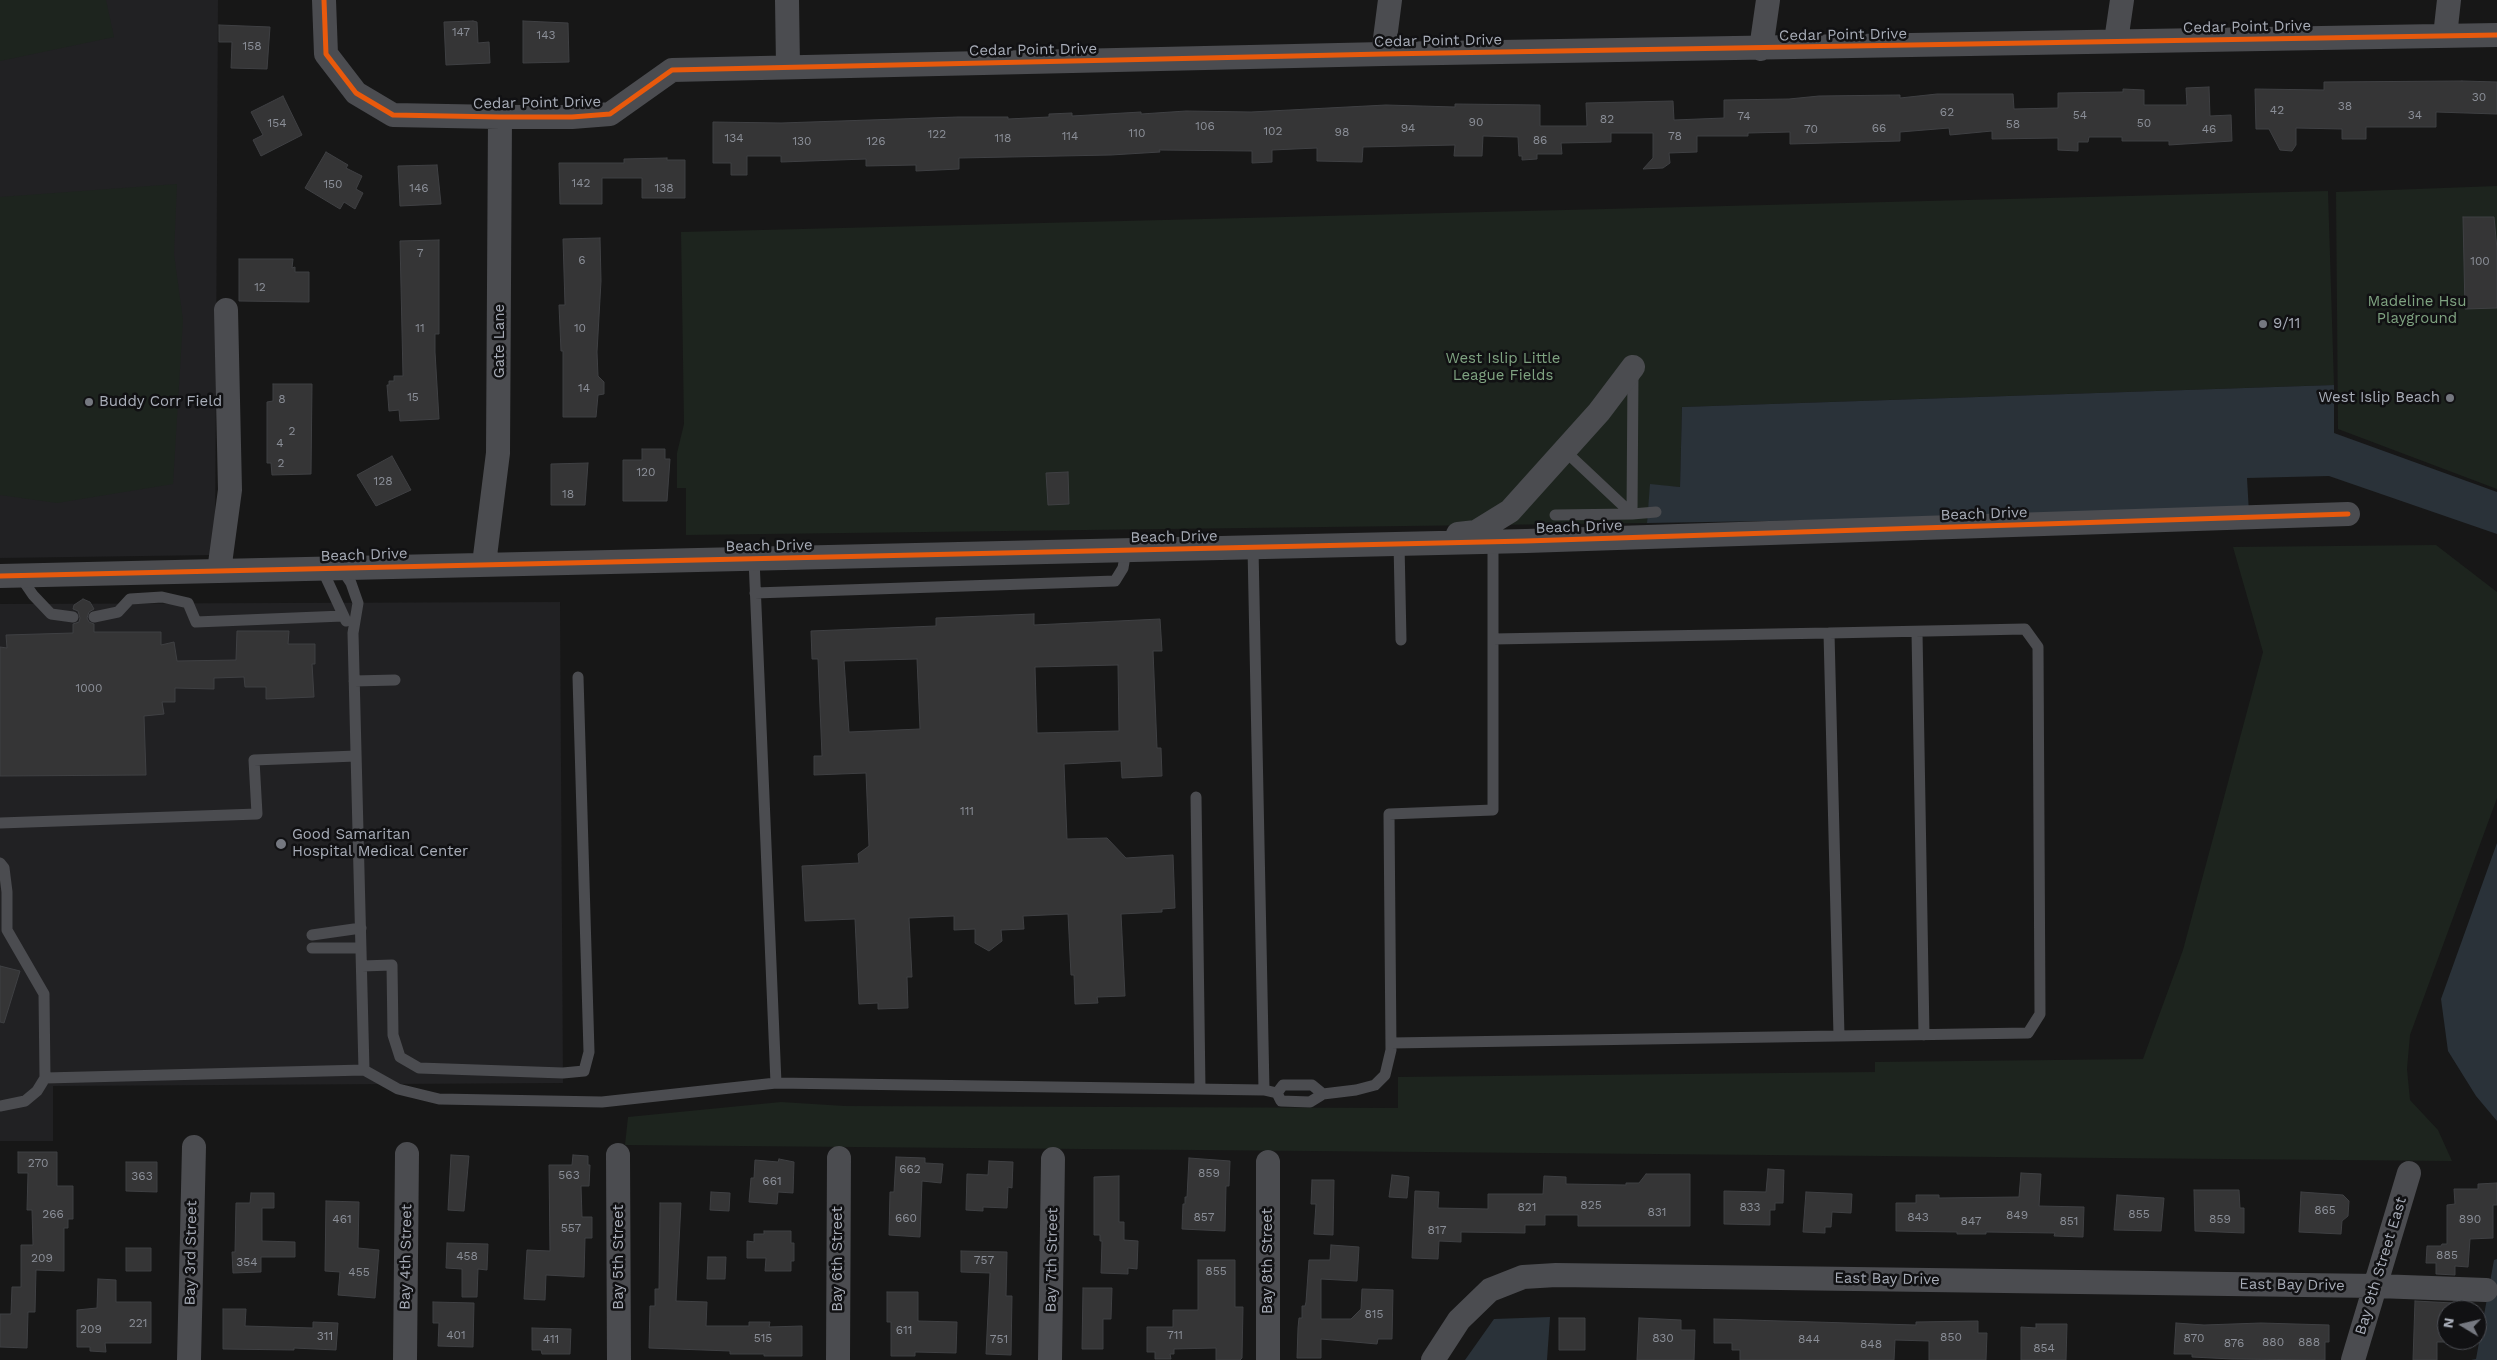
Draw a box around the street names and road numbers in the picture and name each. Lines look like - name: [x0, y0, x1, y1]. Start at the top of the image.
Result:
- street label: Cedar Point Drive: [2183, 17, 2311, 37]
- street label: Cedar Point Drive: [1779, 25, 1907, 45]
- street label: Cedar Point Drive: [1374, 31, 1502, 51]
- street label: Cedar Point Drive: [969, 40, 1097, 60]
- street label: Cedar Point Drive: [473, 93, 601, 113]
- street label: Gate Lane: [491, 304, 509, 378]
- street label: Beach Drive: [1940, 503, 2028, 525]
- street label: Beach Drive: [1535, 516, 1623, 538]
- street label: Beach Drive: [1130, 527, 1218, 547]
- street label: Beach Drive: [725, 536, 813, 556]
- street label: Beach Drive: [320, 544, 408, 566]
- street label: Bay 9th Street East: [2351, 1195, 2411, 1337]
- street label: Bay 3rd Street: [181, 1200, 201, 1306]
- street label: Bay 4th Street: [396, 1204, 416, 1310]
- street label: Bay 5th Street: [610, 1204, 628, 1310]
- street label: Bay 6th Street: [829, 1206, 847, 1312]
- street label: Bay 7th Street: [1042, 1207, 1062, 1313]
- street label: Bay 8th Street: [1259, 1208, 1277, 1314]
- street label: East Bay Drive: [1834, 1269, 1940, 1289]
- street label: East Bay Drive: [2239, 1275, 2345, 1295]

